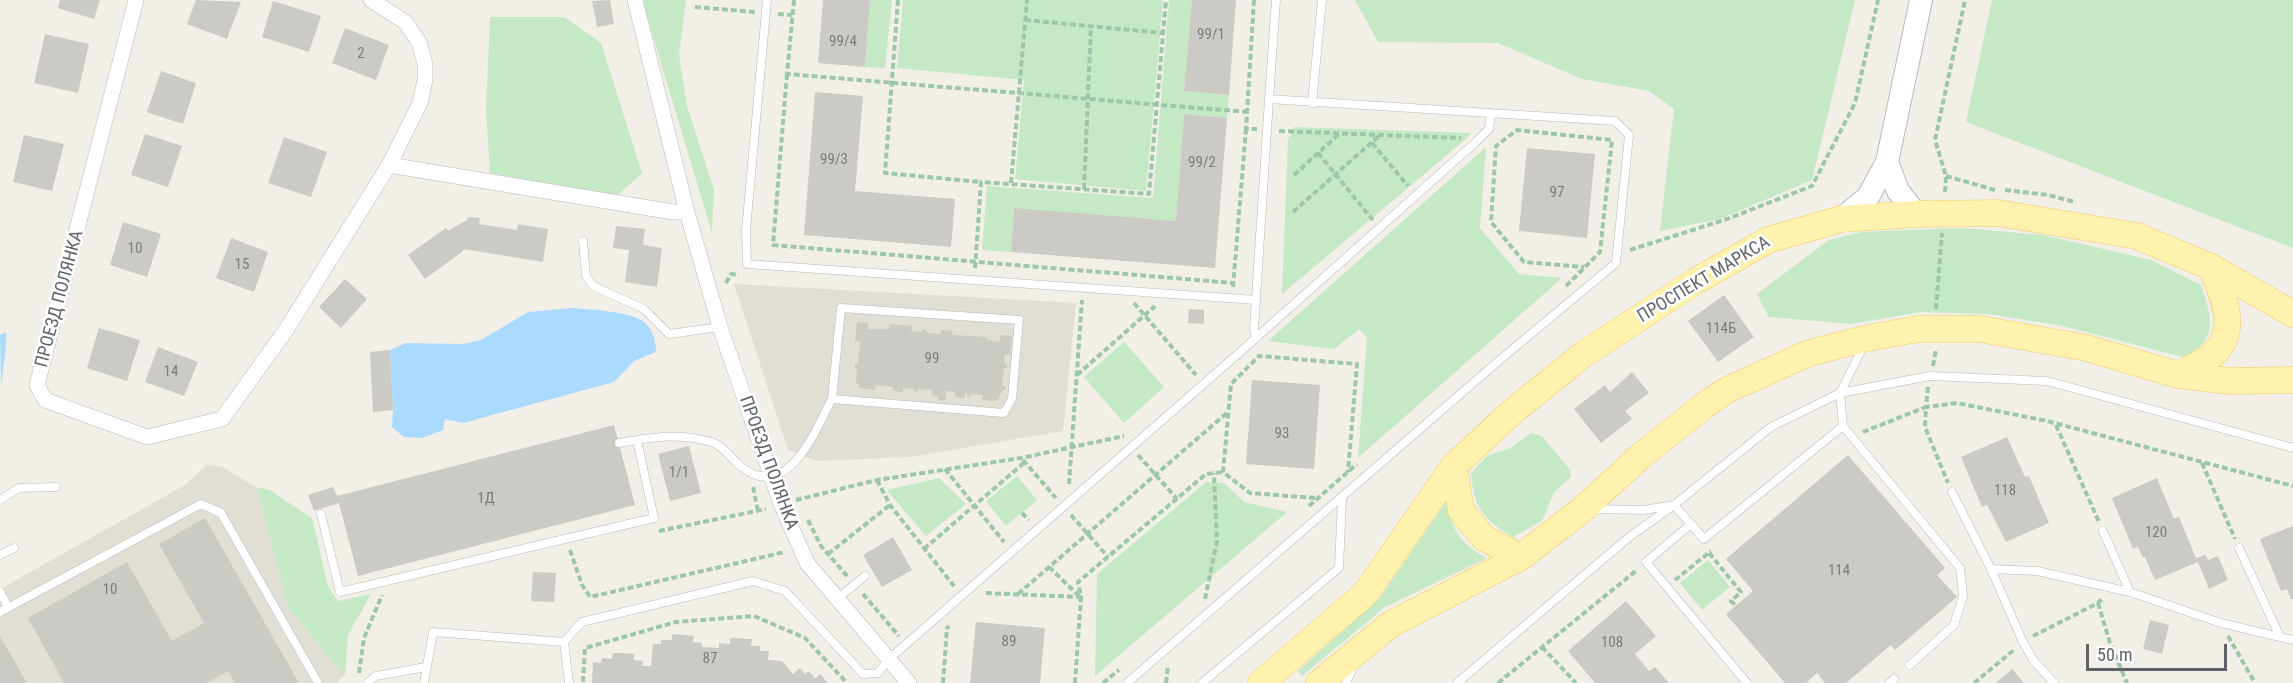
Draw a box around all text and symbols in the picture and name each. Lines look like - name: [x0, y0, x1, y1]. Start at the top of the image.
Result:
- house number: 99/1: [1197, 26, 1225, 44]
- house number: 99/4: [829, 33, 857, 51]
- house number: 2: [357, 45, 365, 63]
- house number: 99/3: [820, 151, 848, 169]
- house number: 99/2: [1188, 154, 1216, 172]
- house number: 97: [1550, 184, 1564, 202]
- street label: ПРОЕЗД ПОЛЯНКА: [31, 228, 89, 370]
- street label: ПРОСПЕКТ МАРКСА: [1634, 232, 1774, 328]
- house number: 10: [128, 240, 142, 258]
- house number: 15: [235, 256, 249, 274]
- house number: 114Б: [1706, 320, 1736, 338]
- house number: 99: [925, 350, 939, 368]
- house number: 14: [164, 363, 178, 381]
- street label: ПРОЕЗД ПОЛЯНКА: [734, 393, 802, 533]
- house number: 93: [1275, 425, 1289, 443]
- house number: 1/1: [669, 464, 689, 482]
- house number: 118: [1994, 482, 2016, 500]
- house number: 1Д: [477, 490, 495, 508]
- house number: 120: [2145, 524, 2167, 542]
- house number: 114: [1828, 562, 1850, 580]
- house number: 10: [103, 581, 117, 599]
- scale bar: [2089, 632, 2230, 670]
- house number: 89: [1002, 633, 1016, 651]
- house number: 108: [1601, 634, 1623, 652]
- text: 50 m: [2097, 644, 2132, 665]
- house number: 87: [703, 650, 717, 668]

